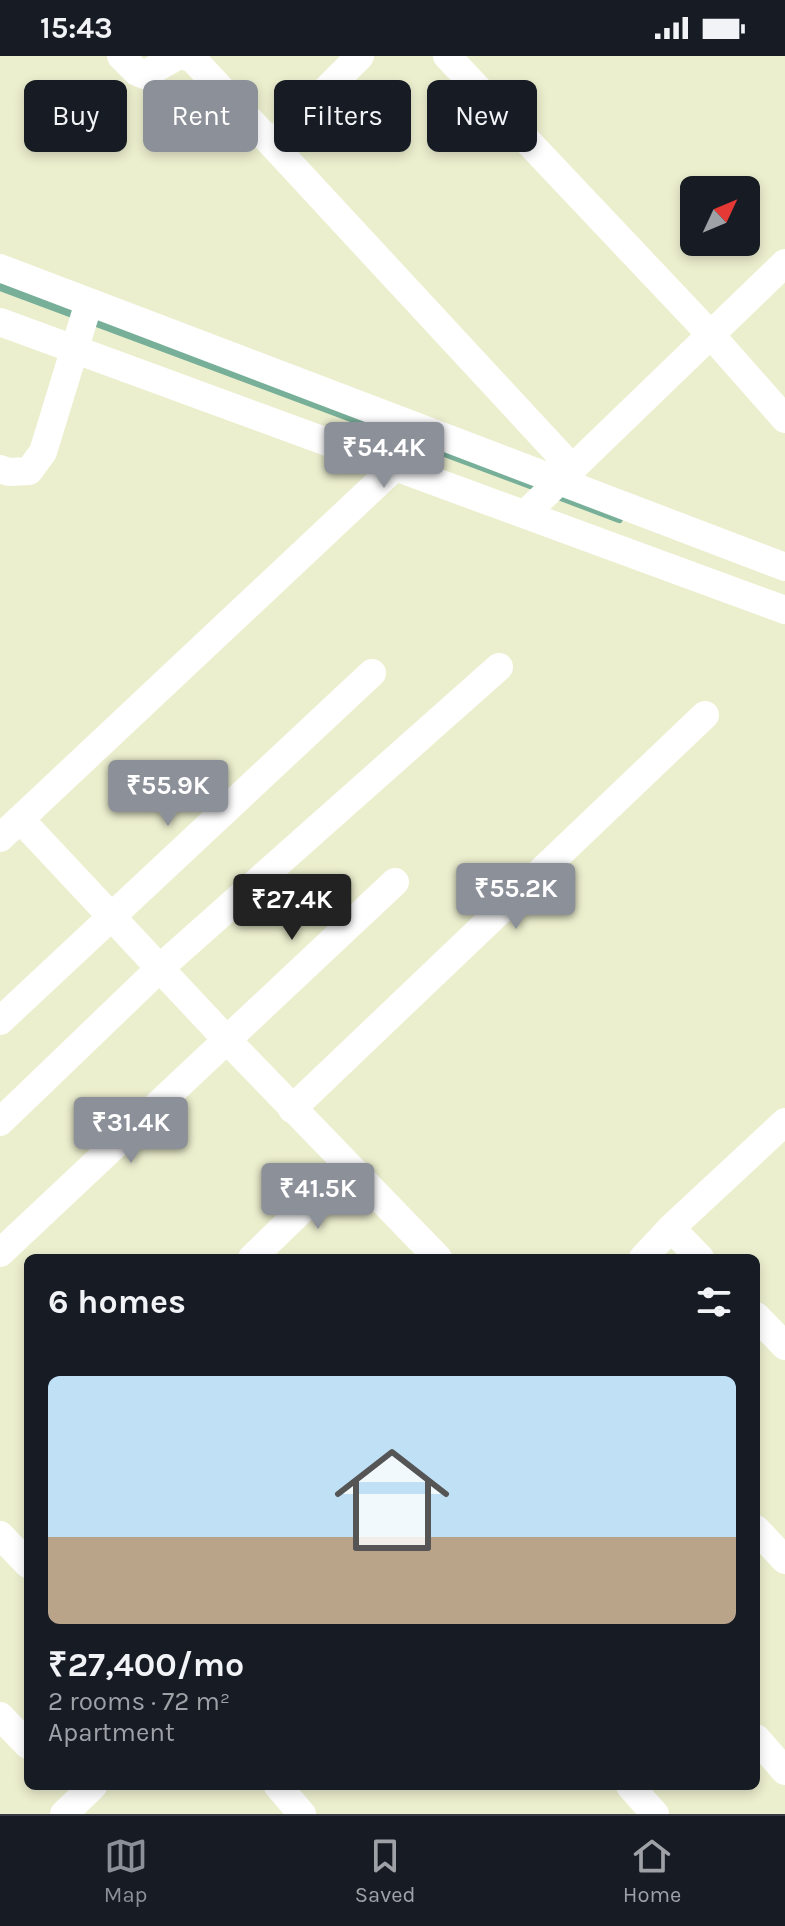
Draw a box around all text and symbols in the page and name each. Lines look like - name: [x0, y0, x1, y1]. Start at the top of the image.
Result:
- text: 15:43: [40, 10, 113, 46]
- chip: Buy: [24, 80, 127, 152]
- chip: Rent: [143, 80, 258, 152]
- chip: Filters: [274, 80, 411, 152]
- chip: New: [427, 80, 537, 152]
- north arrow: [680, 176, 760, 256]
- map controls: [680, 176, 760, 256]
- pin: ₹54.4K: [319, 422, 449, 490]
- text: ₹54.4K: [342, 432, 426, 463]
- pin: ₹55.9K: [103, 760, 233, 828]
- text: ₹55.9K: [126, 770, 210, 801]
- pin: ₹55.2K: [451, 863, 581, 931]
- text: ₹55.2K: [474, 873, 558, 904]
- pin: ₹27.4K: [227, 874, 357, 942]
- text: ₹27.4K: [251, 884, 333, 915]
- pin: ₹31.4K: [66, 1097, 196, 1165]
- text: ₹31.4K: [92, 1107, 170, 1138]
- pin: ₹41.5K: [253, 1163, 383, 1231]
- text: ₹41.5K: [279, 1173, 357, 1204]
- icon: filters: [692, 1280, 736, 1324]
- text: 6 homes: [48, 1282, 186, 1322]
- icon: home: [320, 1428, 464, 1572]
- text: ₹27,400/mo: [48, 1645, 244, 1685]
- text: 2 rooms · 72 m²: [48, 1686, 230, 1717]
- text: Apartment: [48, 1717, 175, 1748]
- tab: Map: [104, 1834, 148, 1908]
- tab: Saved: [355, 1834, 416, 1908]
- tab: Home: [623, 1834, 681, 1908]

